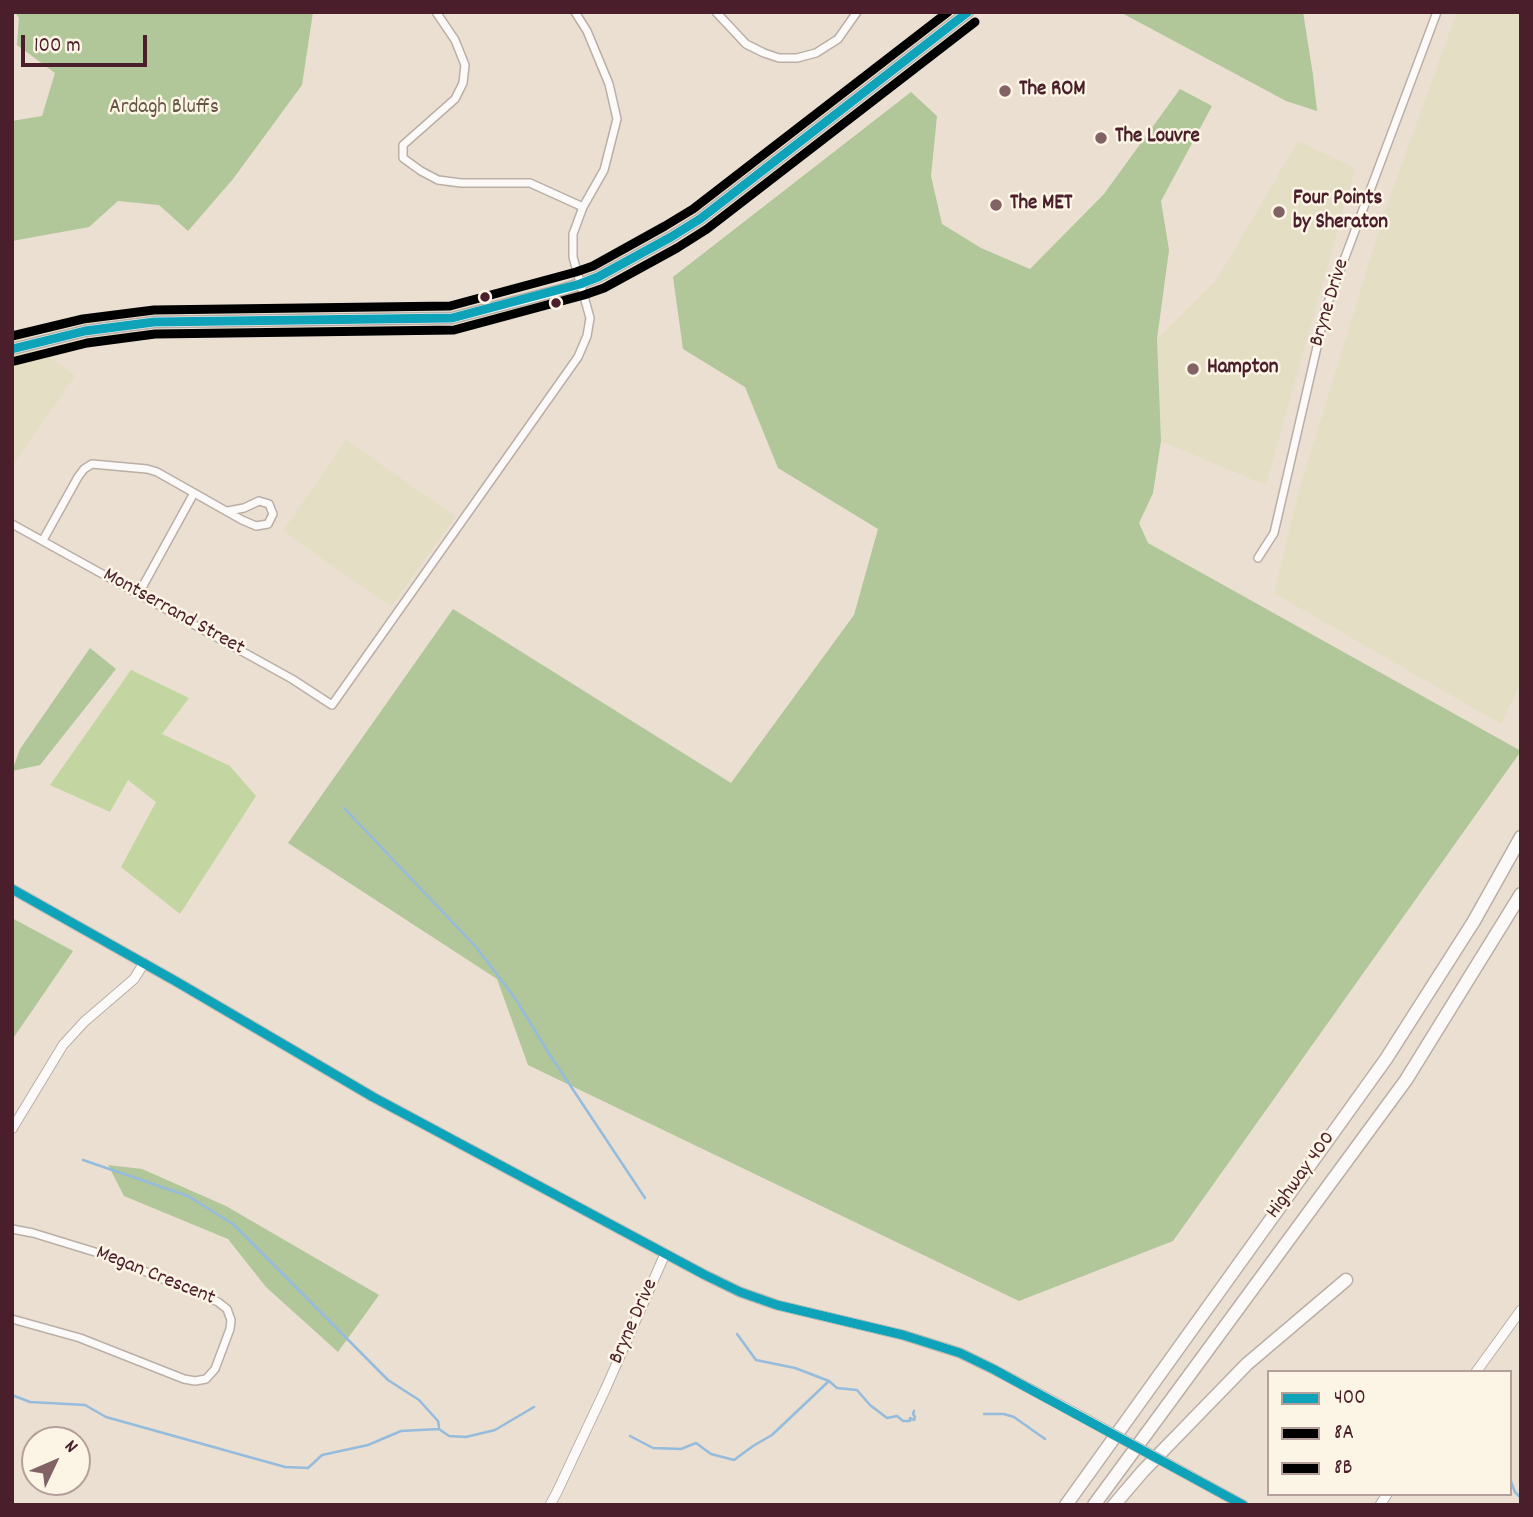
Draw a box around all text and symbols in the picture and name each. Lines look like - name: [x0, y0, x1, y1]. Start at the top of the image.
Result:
- scale bar: [24, 21, 150, 65]
- text: 100 m: [34, 32, 81, 62]
- place label: The ROM: [1019, 78, 1086, 104]
- marker: The ROM: [997, 83, 1013, 99]
- park label: Ardagh Bluffs: [109, 96, 219, 122]
- place label: The Louvre: [1115, 125, 1200, 151]
- marker: The Louvre: [1093, 130, 1109, 146]
- place label: Four Points by Sheraton: [1293, 187, 1388, 237]
- place label: The MET: [1010, 192, 1072, 218]
- marker: The MET: [988, 197, 1004, 213]
- marker: Four Points by Sheraton: [1271, 204, 1287, 220]
- street label: Bryne Drive: [1306, 256, 1356, 350]
- unlabelled marker: [478, 290, 492, 304]
- unlabelled marker: [549, 296, 563, 310]
- place label: Hampton: [1207, 356, 1279, 382]
- marker: Hampton: [1185, 361, 1201, 377]
- street label: Montserrand Street: [98, 564, 248, 662]
- street label: Highway 400: [1262, 1127, 1342, 1225]
- street label: Megan Crescent: [92, 1242, 218, 1312]
- street label: Bryne Drive: [605, 1276, 665, 1368]
- legend: [1267, 1370, 1512, 1496]
- text: 400: [1334, 1384, 1366, 1414]
- text: 8A: [1334, 1419, 1354, 1449]
- north arrow: [21, 1426, 91, 1496]
- text: N: [57, 1435, 83, 1460]
- text: 8B: [1334, 1454, 1352, 1484]

